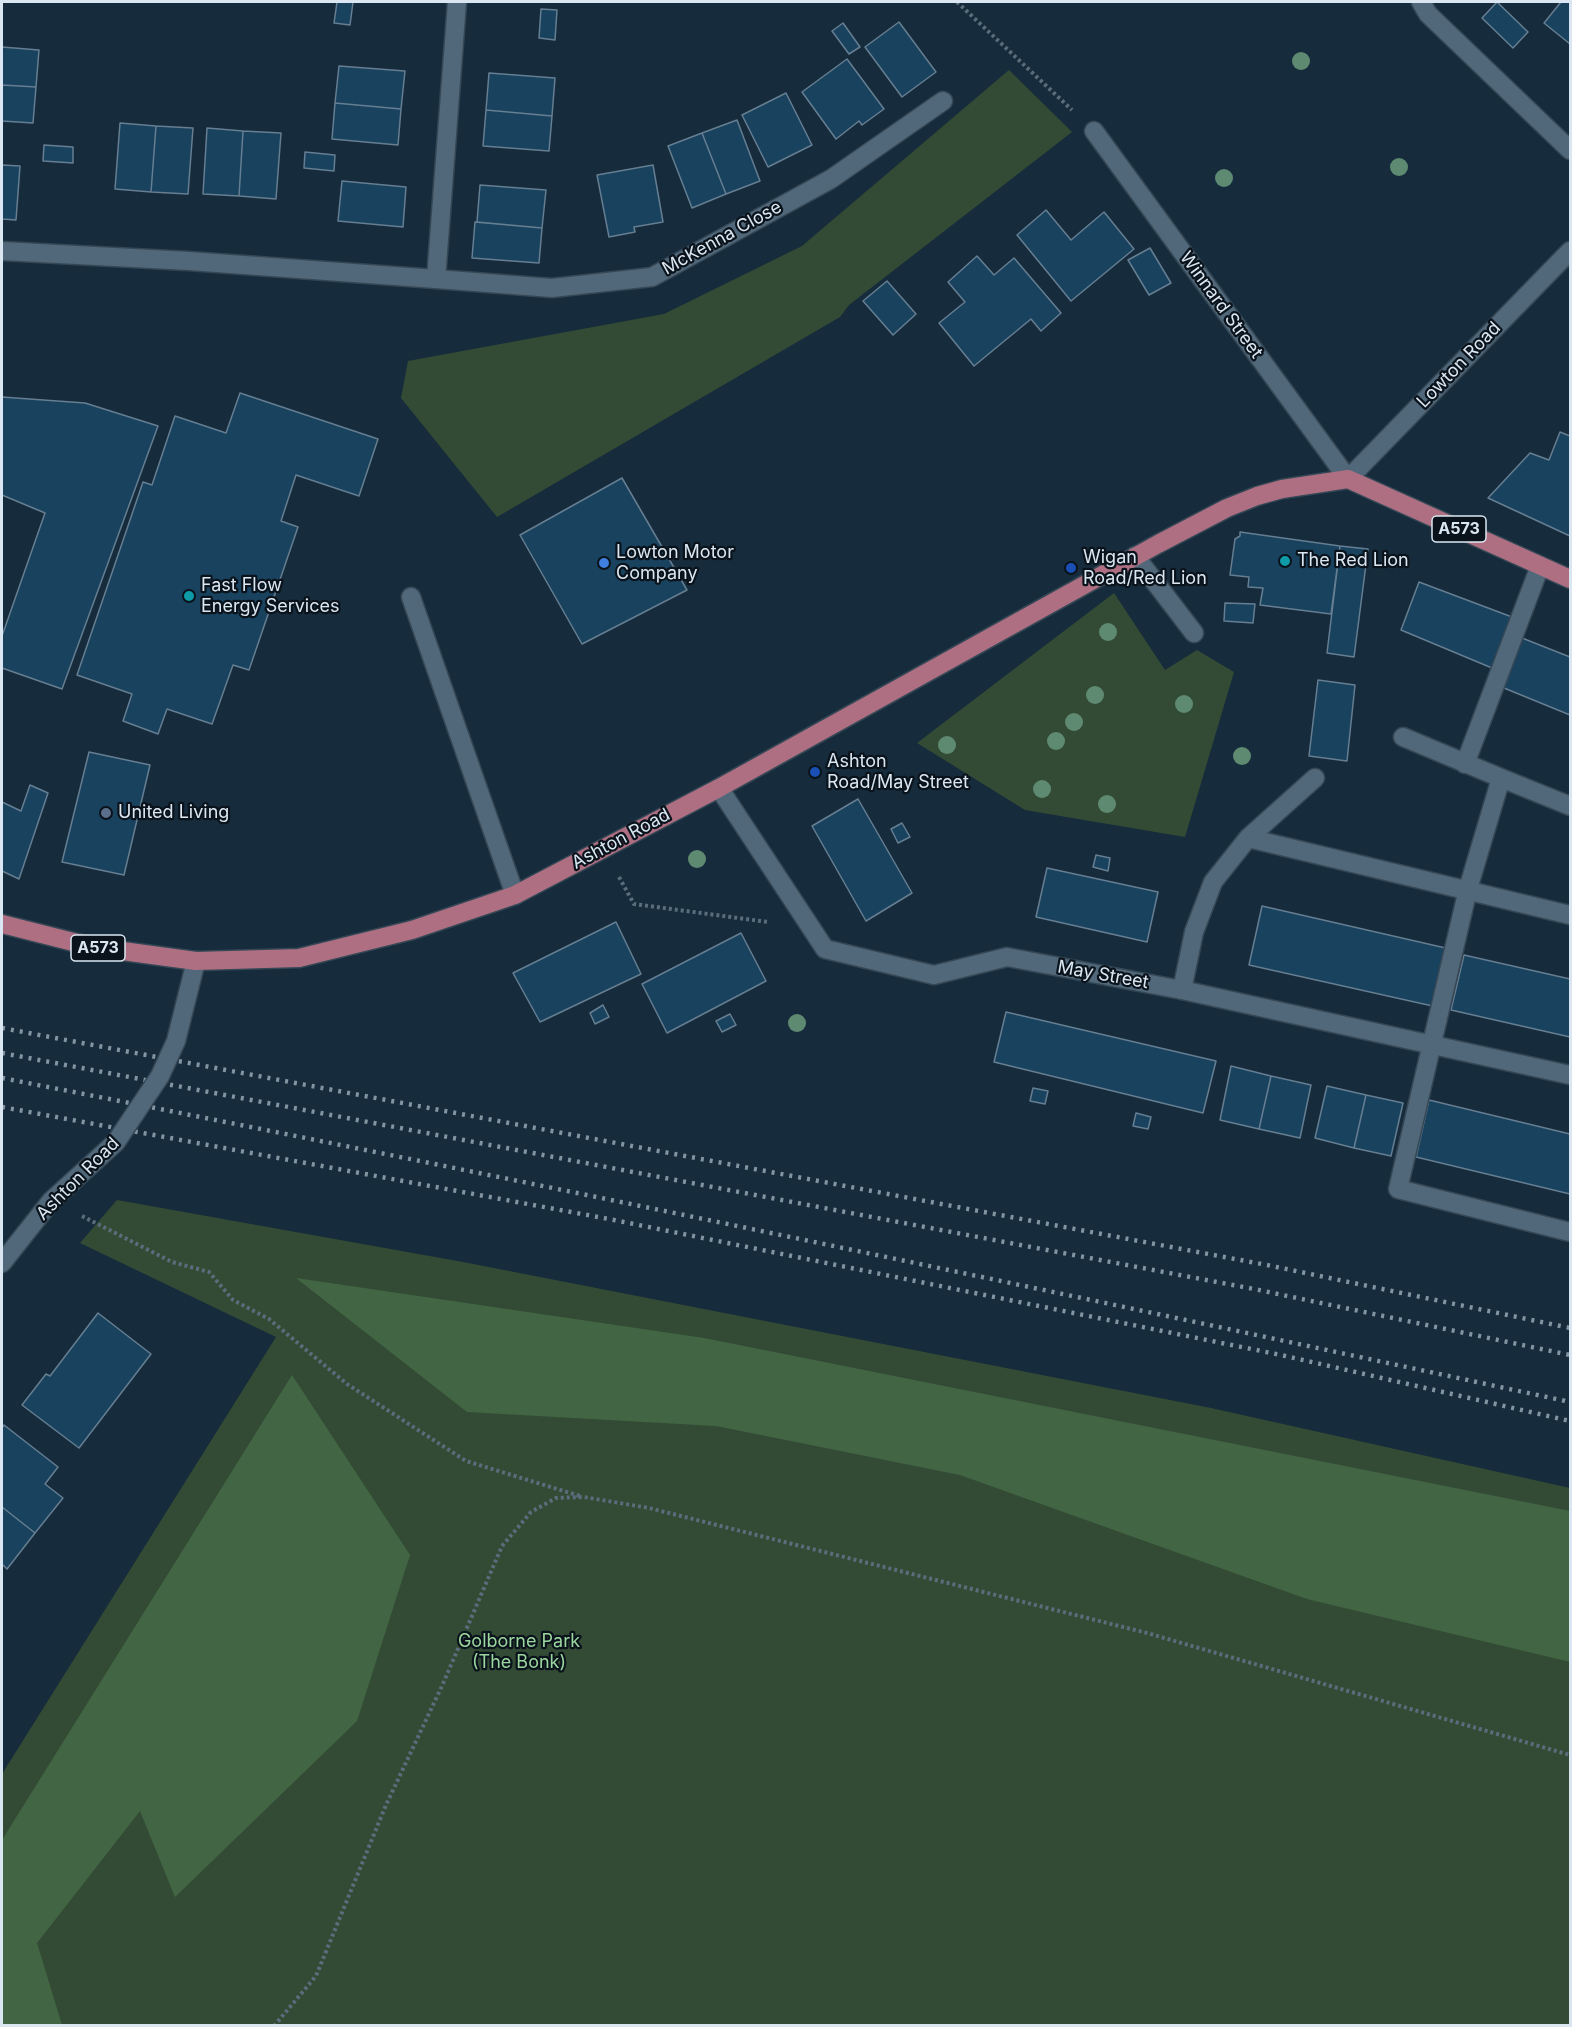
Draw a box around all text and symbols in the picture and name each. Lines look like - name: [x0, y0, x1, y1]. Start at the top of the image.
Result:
- street label: McKenna Close: [659, 196, 785, 280]
- street label: Winnard Street: [1175, 247, 1267, 363]
- street label: Lowton Road: [1413, 318, 1505, 412]
- road number: A573: [1432, 516, 1486, 542]
- place label: Lowton Motor Company: [616, 542, 734, 584]
- place label: Wigan Road/Red Lion: [1083, 547, 1207, 590]
- place label: The Red Lion: [1297, 550, 1409, 572]
- marker: The Red Lion: [1278, 554, 1292, 568]
- marker: Lowton Motor Company: [597, 556, 611, 570]
- marker: Wigan Road/Red Lion: [1064, 561, 1078, 575]
- place label: Fast Flow Energy Services: [201, 575, 339, 618]
- marker: Fast Flow Energy Services: [182, 589, 196, 603]
- place label: Ashton Road/May Street: [827, 751, 969, 794]
- marker: Ashton Road/May Street: [808, 765, 822, 779]
- place label: United Living: [118, 802, 229, 824]
- street label: Ashton Road: [568, 804, 674, 874]
- marker: United Living: [99, 806, 113, 820]
- road number: A573: [71, 935, 125, 961]
- street label: May Street: [1056, 956, 1150, 994]
- street label: Ashton Road: [32, 1133, 124, 1225]
- park label: Golborne Park (The Bonk): [458, 1631, 580, 1674]

